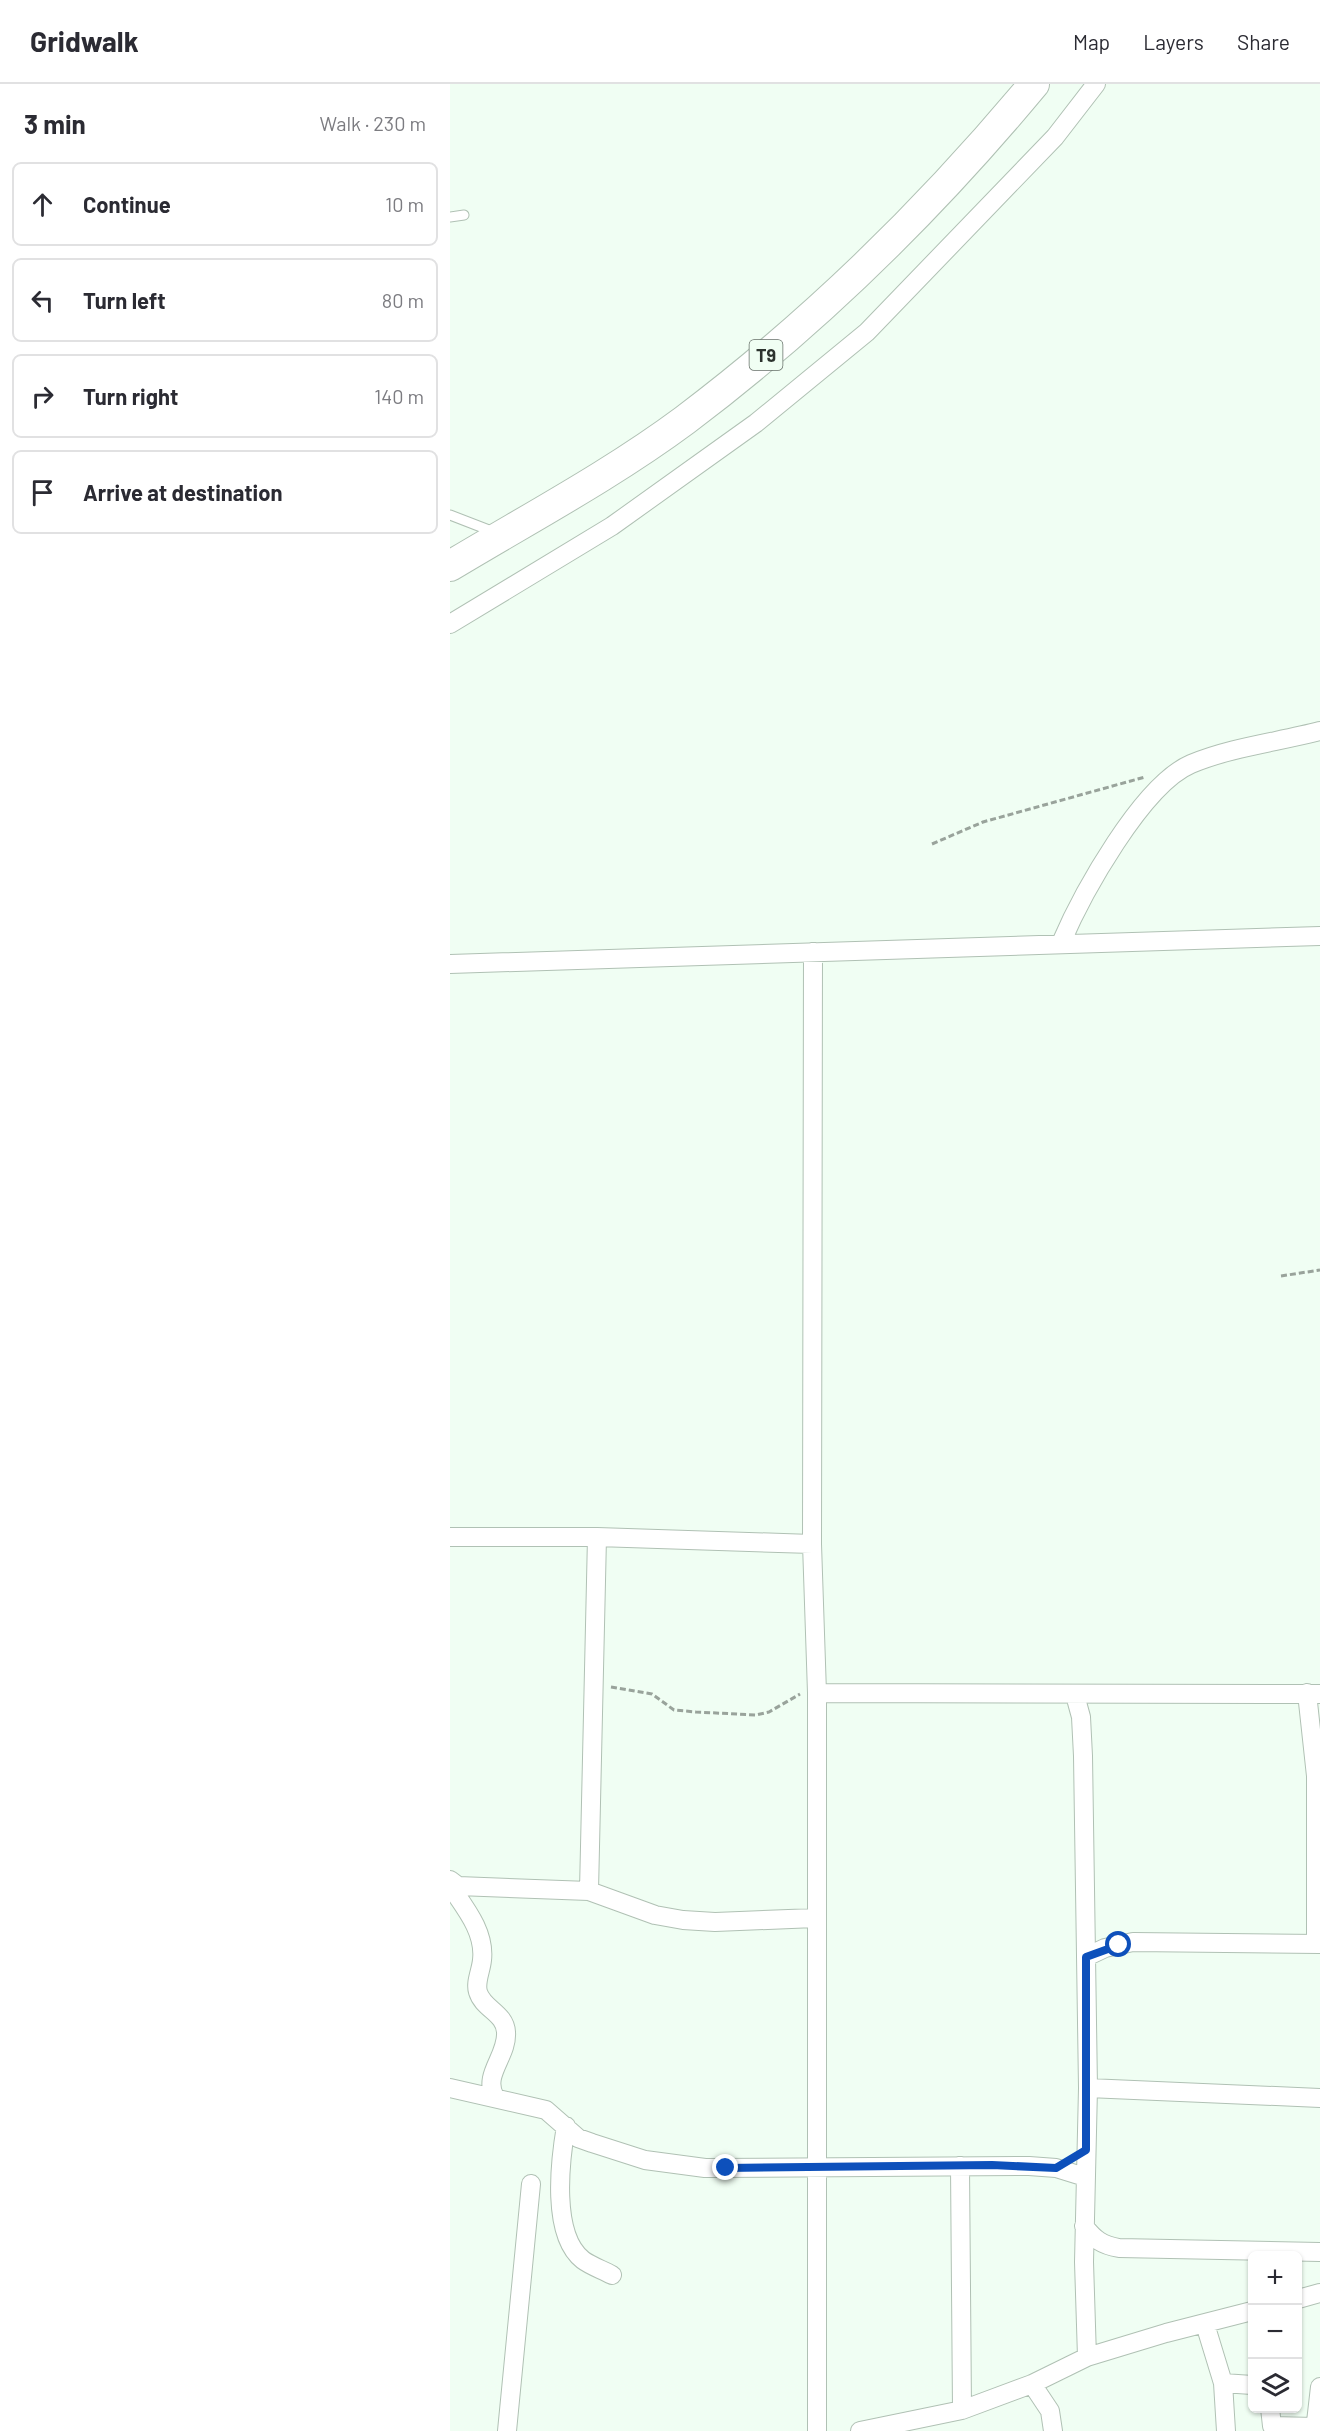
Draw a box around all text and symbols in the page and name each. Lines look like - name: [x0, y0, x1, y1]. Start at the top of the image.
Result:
- text: Gridwalk: [30, 24, 139, 58]
- text: Map: [1073, 29, 1110, 54]
- text: Layers: [1143, 29, 1204, 54]
- text: Share: [1237, 29, 1290, 54]
- text: 3 min: [24, 108, 86, 139]
- text: Walk · 230 m: [320, 111, 426, 135]
- icon: ahead: [26, 188, 59, 221]
- text: Continue: [83, 191, 171, 217]
- text: 10 m: [385, 192, 424, 216]
- icon: left: [26, 284, 59, 317]
- text: Turn left: [83, 287, 166, 313]
- text: 80 m: [382, 288, 424, 312]
- road number: T9: [750, 340, 782, 370]
- icon: right: [26, 380, 59, 413]
- text: Turn right: [83, 383, 178, 409]
- text: 140 m: [374, 384, 424, 408]
- icon: arrive: [26, 476, 59, 509]
- text: Arrive at destination: [83, 479, 282, 505]
- route start: [1105, 1931, 1131, 1957]
- route end: [712, 2154, 738, 2180]
- map controls: [1248, 2251, 1302, 2413]
- button: +: [1248, 2251, 1302, 2305]
- button: −: [1248, 2305, 1302, 2359]
- button: layers: [1248, 2359, 1302, 2413]

